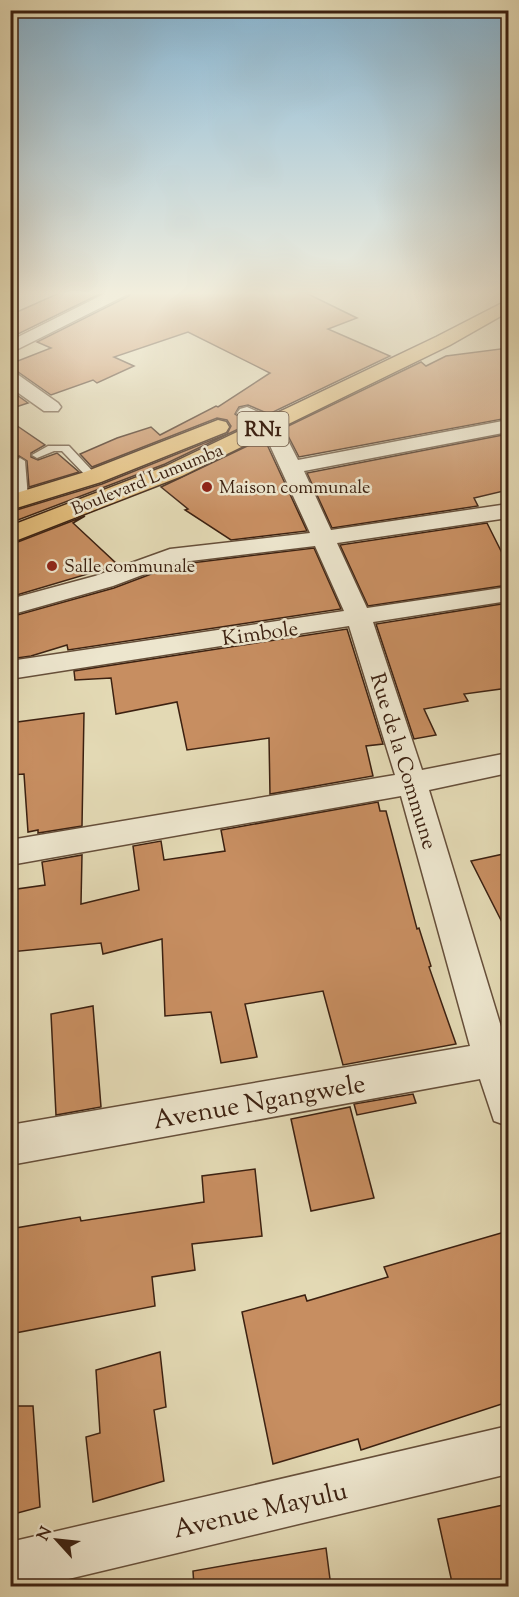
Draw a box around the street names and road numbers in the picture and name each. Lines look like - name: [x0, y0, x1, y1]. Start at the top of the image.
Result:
- road number: RN1: [238, 412, 288, 446]
- street label: Boulevard Lumumba: [68, 438, 228, 523]
- street label: Kimbole: [220, 615, 300, 655]
- street label: Rue de la Commune: [361, 670, 443, 854]
- street label: Avenue Ngangwele: [150, 1067, 369, 1140]
- street label: Avenue Mayulu: [170, 1473, 351, 1549]

